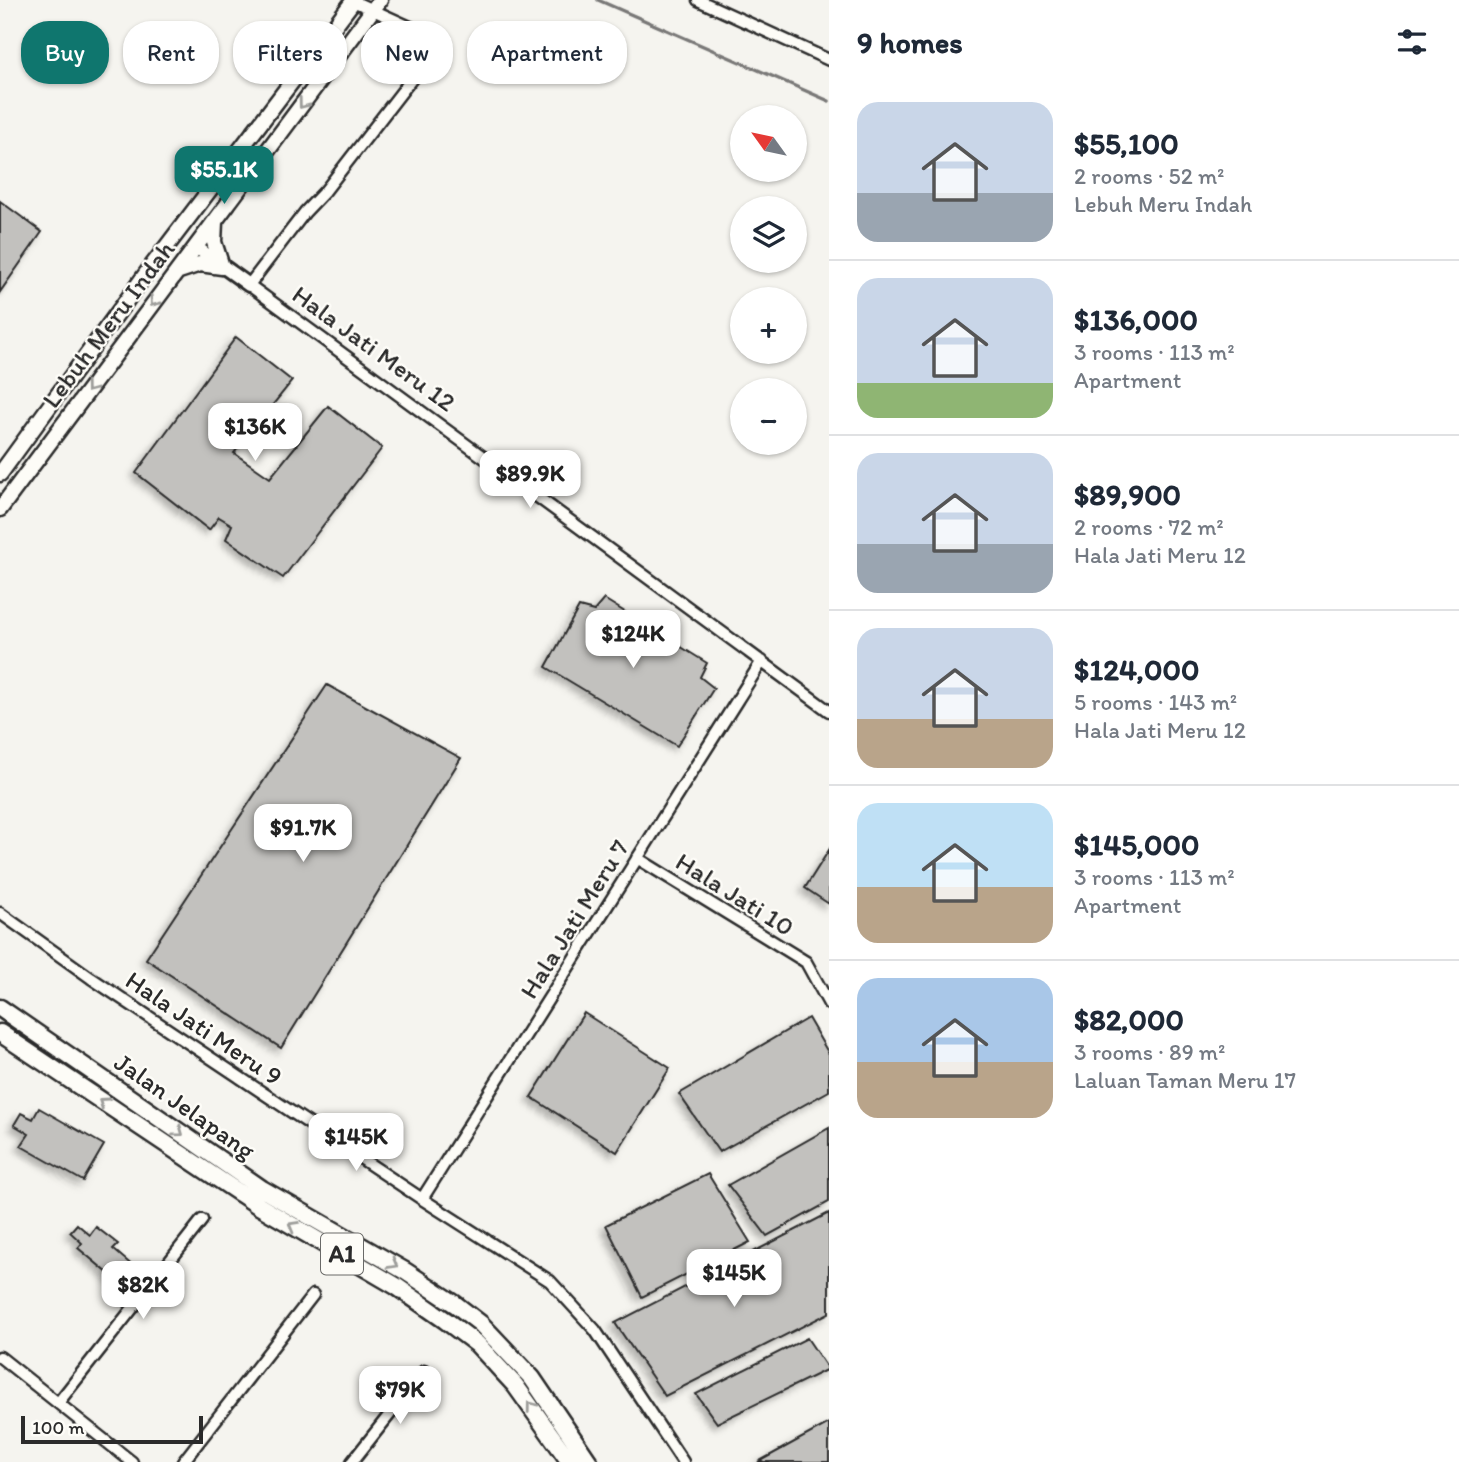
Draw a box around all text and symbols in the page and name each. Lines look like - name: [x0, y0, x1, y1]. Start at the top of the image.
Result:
- chip: Buy: [21, 21, 109, 84]
- chip: Rent: [123, 21, 219, 84]
- chip: Filters: [233, 21, 347, 84]
- chip: New: [361, 21, 453, 84]
- chip: Apartment: [467, 21, 627, 84]
- icon: filters: [1393, 23, 1431, 61]
- text: 9 homes: [857, 24, 963, 61]
- one-way arrow: [298, 96, 311, 109]
- north arrow: [730, 105, 807, 182]
- map controls: [730, 105, 807, 455]
- text: $55,100: [1074, 125, 1179, 162]
- icon: home: [913, 130, 997, 214]
- pin: $55.1K: [167, 146, 281, 206]
- text: $55.1K: [191, 155, 257, 183]
- text: 2 rooms · 52 m²: [1074, 162, 1224, 190]
- text: Lebuh Meru Indah: [1074, 190, 1252, 218]
- button: layers: [730, 196, 807, 273]
- street label: Lebuh Meru Indah: [35, 234, 181, 414]
- street label: Hala Jati Meru 12: [286, 278, 462, 418]
- button: +: [730, 287, 807, 364]
- one-way arrow: [150, 295, 163, 307]
- text: $136,000: [1074, 301, 1198, 338]
- icon: home: [913, 306, 997, 390]
- text: 3 rooms · 113 m²: [1074, 338, 1235, 366]
- text: Apartment: [1074, 366, 1181, 394]
- button: −: [730, 378, 807, 455]
- one-way arrow: [86, 380, 99, 393]
- pin: $136K: [206, 404, 304, 463]
- text: $136K: [224, 412, 286, 440]
- pin: $89.9K: [473, 450, 587, 510]
- text: $89.9K: [496, 459, 564, 487]
- text: $89,900: [1074, 476, 1181, 513]
- icon: home: [913, 481, 997, 565]
- text: 2 rooms · 72 m²: [1074, 513, 1224, 541]
- text: Hala Jati Meru 12: [1074, 541, 1246, 569]
- pin: $124K: [584, 610, 682, 670]
- text: $124K: [602, 619, 664, 647]
- text: $124,000: [1074, 651, 1200, 688]
- icon: home: [913, 656, 997, 740]
- text: 5 rooms · 143 m²: [1074, 688, 1237, 716]
- text: Hala Jati Meru 12: [1074, 716, 1246, 744]
- pin: $91.7K: [246, 804, 360, 864]
- text: $91.7K: [270, 813, 336, 841]
- text: $145,000: [1074, 826, 1199, 863]
- icon: home: [913, 831, 997, 915]
- street label: Hala Jati Meru 7: [512, 834, 636, 1004]
- street label: Hala Jati 10: [670, 845, 800, 943]
- text: 3 rooms · 113 m²: [1074, 863, 1235, 891]
- text: Apartment: [1074, 891, 1181, 919]
- street label: Hala Jati Meru 9: [120, 964, 288, 1092]
- text: $82,000: [1074, 1001, 1184, 1038]
- icon: home: [913, 1006, 997, 1090]
- text: 3 rooms · 89 m²: [1074, 1038, 1225, 1066]
- street label: Jalan Jelapang: [108, 1046, 262, 1167]
- text: Laluan Taman Meru 17: [1074, 1066, 1296, 1094]
- one-way arrow: [98, 1097, 111, 1110]
- pin: $145K: [307, 1114, 405, 1173]
- text: $145K: [325, 1122, 387, 1150]
- one-way arrow: [171, 1124, 183, 1136]
- one-way arrow: [288, 1221, 300, 1234]
- road number: A1: [321, 1234, 363, 1274]
- pin: $145K: [685, 1250, 783, 1309]
- one-way arrow: [385, 1256, 398, 1269]
- text: $145K: [703, 1258, 765, 1286]
- pin: $82K: [102, 1262, 184, 1321]
- text: $82K: [117, 1270, 169, 1298]
- pin: $79K: [359, 1366, 441, 1426]
- text: $79K: [375, 1375, 425, 1403]
- one-way arrow: [527, 1401, 540, 1413]
- scale bar: [21, 1413, 203, 1445]
- text: 100 m: [32, 1416, 84, 1439]

